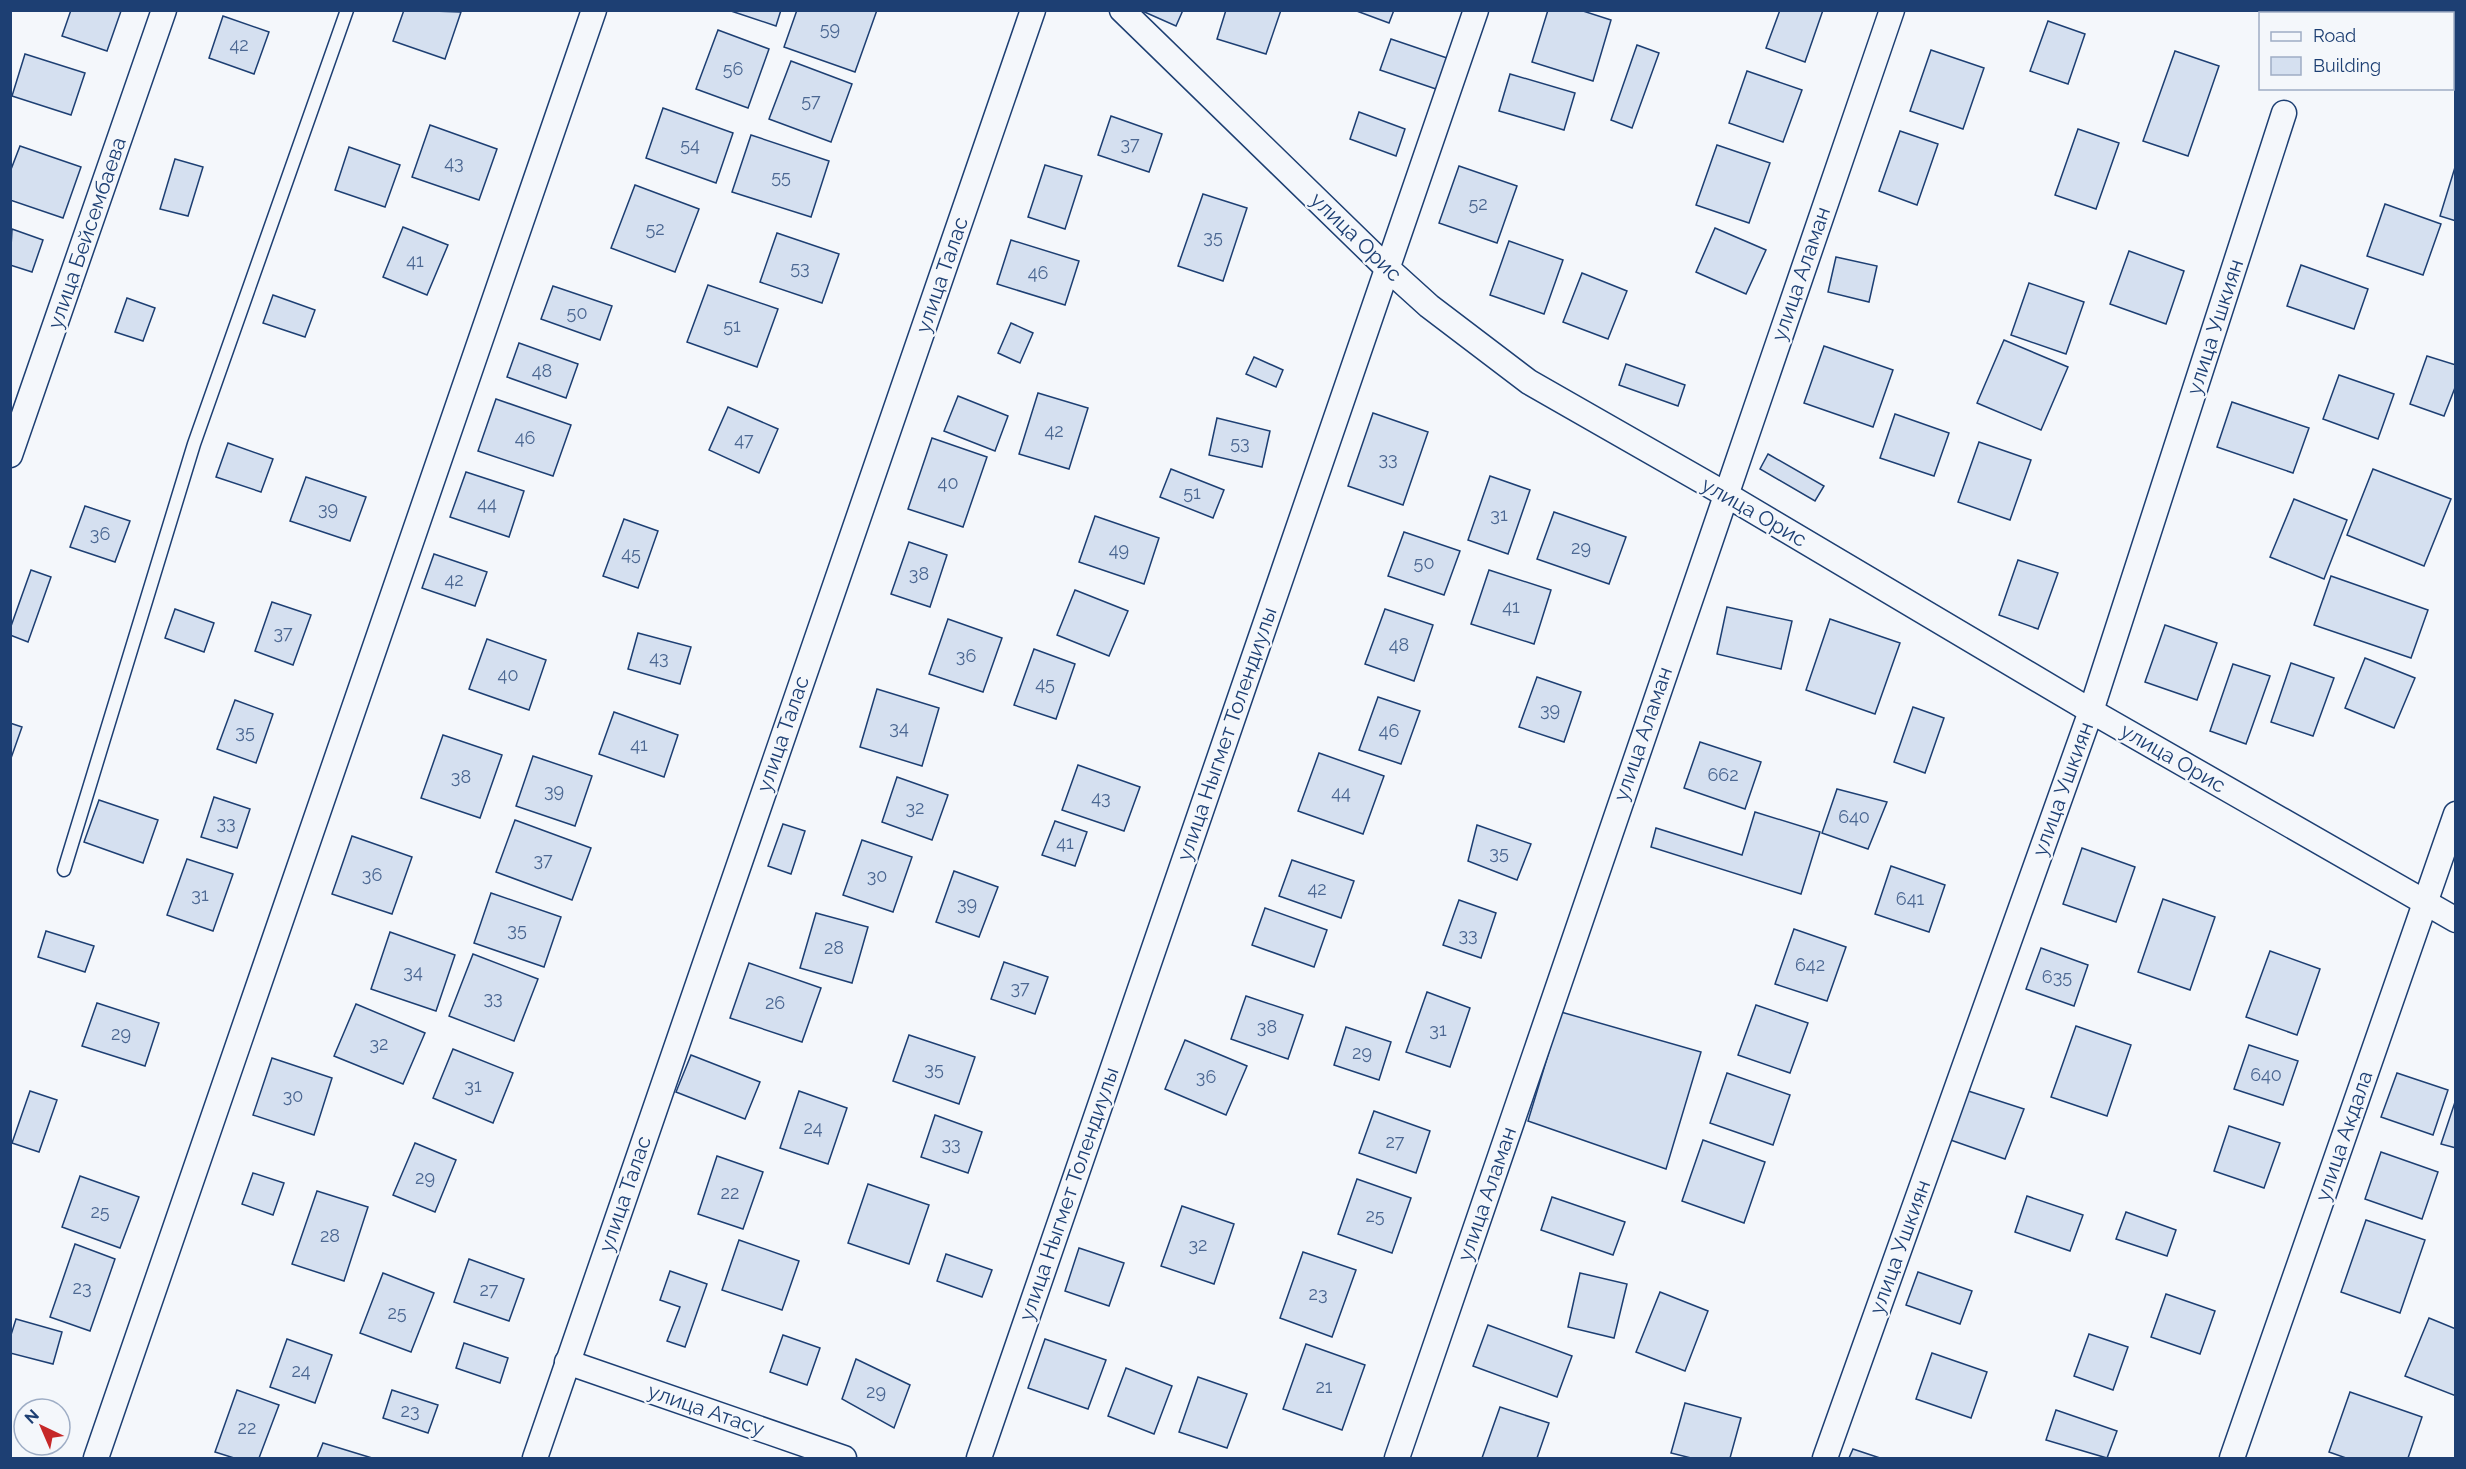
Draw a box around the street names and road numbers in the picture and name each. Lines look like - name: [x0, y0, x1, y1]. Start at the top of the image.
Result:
- street label: улица Бейсембаева: [42, 134, 131, 332]
- street label: улица Орис: [1305, 187, 1407, 286]
- street label: улица Аламан: [1766, 204, 1835, 344]
- street label: улица Талас: [910, 213, 973, 336]
- street label: улица Ушкиян: [2181, 256, 2248, 398]
- street label: улица Орис: [1697, 471, 1811, 552]
- street label: улица Ныгмет Толендиулы: [1171, 604, 1282, 864]
- street label: улица Аламан: [1608, 664, 1677, 804]
- street label: улица Талас: [751, 672, 814, 795]
- street label: улица Орис: [2116, 717, 2230, 798]
- street label: улица Ушкиян: [2027, 718, 2098, 859]
- street label: улица Ныгмет Толендиулы: [1013, 1064, 1124, 1324]
- street label: улица Акдала: [2310, 1067, 2378, 1204]
- street label: улица Аламан: [1452, 1124, 1521, 1264]
- street label: улица Талас: [593, 1132, 656, 1255]
- street label: улица Ушкиян: [1864, 1176, 1935, 1317]
- street label: улица Атасу: [645, 1378, 768, 1441]

